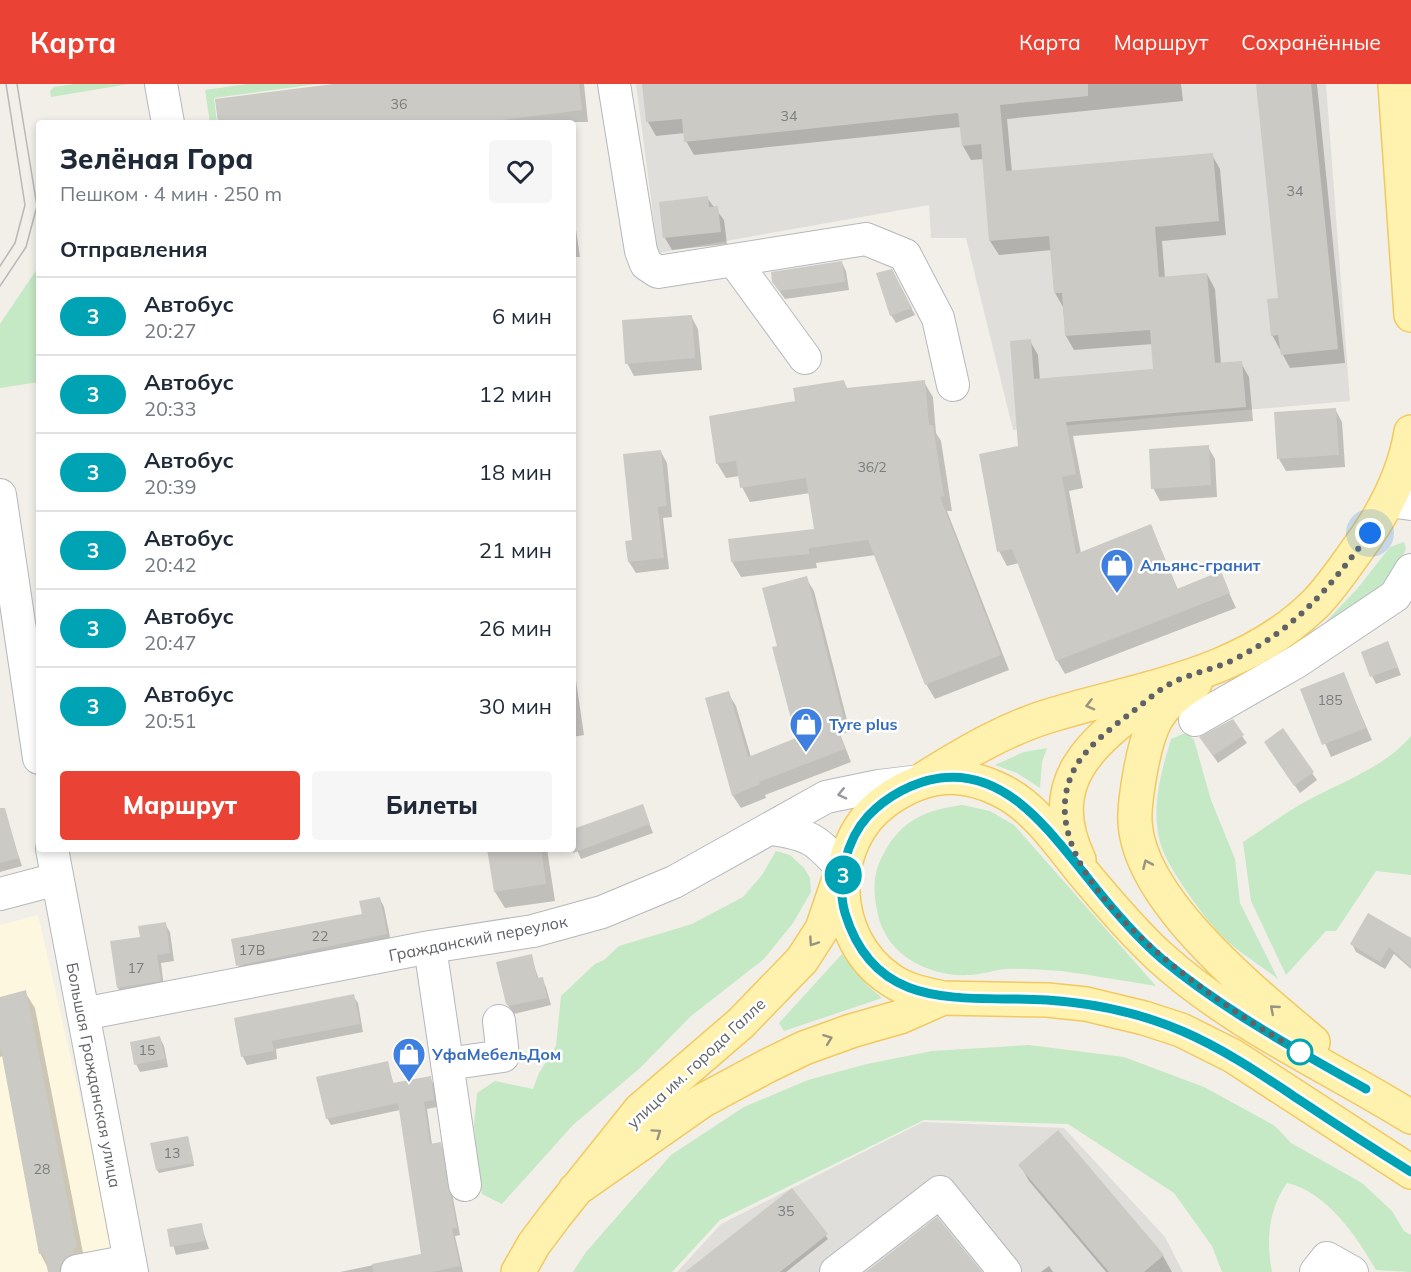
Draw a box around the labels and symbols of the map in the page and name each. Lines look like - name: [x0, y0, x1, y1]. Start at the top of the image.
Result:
- house number: 36: [391, 95, 407, 113]
- house number: 34: [781, 107, 798, 125]
- house number: 34: [1287, 182, 1304, 200]
- house number: 36/2: [857, 458, 887, 476]
- your location: [1355, 518, 1385, 548]
- shop icon: Альянс-гранит: [1099, 547, 1135, 594]
- place label: Альянс-гранит: [1140, 555, 1261, 575]
- house number: 185: [1317, 691, 1343, 709]
- one-way arrow: [1086, 697, 1096, 710]
- shop icon: Tyre plus: [788, 706, 824, 753]
- place label: Tyre plus: [829, 714, 897, 734]
- one-way arrow: [837, 786, 847, 799]
- line badge: 3: [824, 856, 862, 894]
- one-way arrow: [1142, 859, 1154, 870]
- street label: Гражданский переулок: [387, 911, 569, 965]
- house number: 22: [312, 927, 328, 945]
- one-way arrow: [810, 936, 821, 947]
- house number: 17В: [239, 941, 265, 959]
- house number: 17: [128, 959, 144, 977]
- street label: Большая Гражданская улица: [62, 961, 126, 1189]
- street label: улица им. города Галле: [623, 993, 770, 1132]
- one-way arrow: [1270, 1005, 1281, 1016]
- one-way arrow: [822, 1034, 832, 1047]
- shop icon: УфаМебельДом: [391, 1036, 427, 1083]
- unlabelled marker: [1287, 1039, 1313, 1065]
- house number: 15: [139, 1041, 155, 1059]
- place label: УфаМебельДом: [431, 1044, 561, 1064]
- one-way arrow: [651, 1129, 662, 1140]
- house number: 13: [164, 1144, 180, 1162]
- house number: 28: [34, 1160, 50, 1178]
- house number: 35: [778, 1202, 794, 1220]

